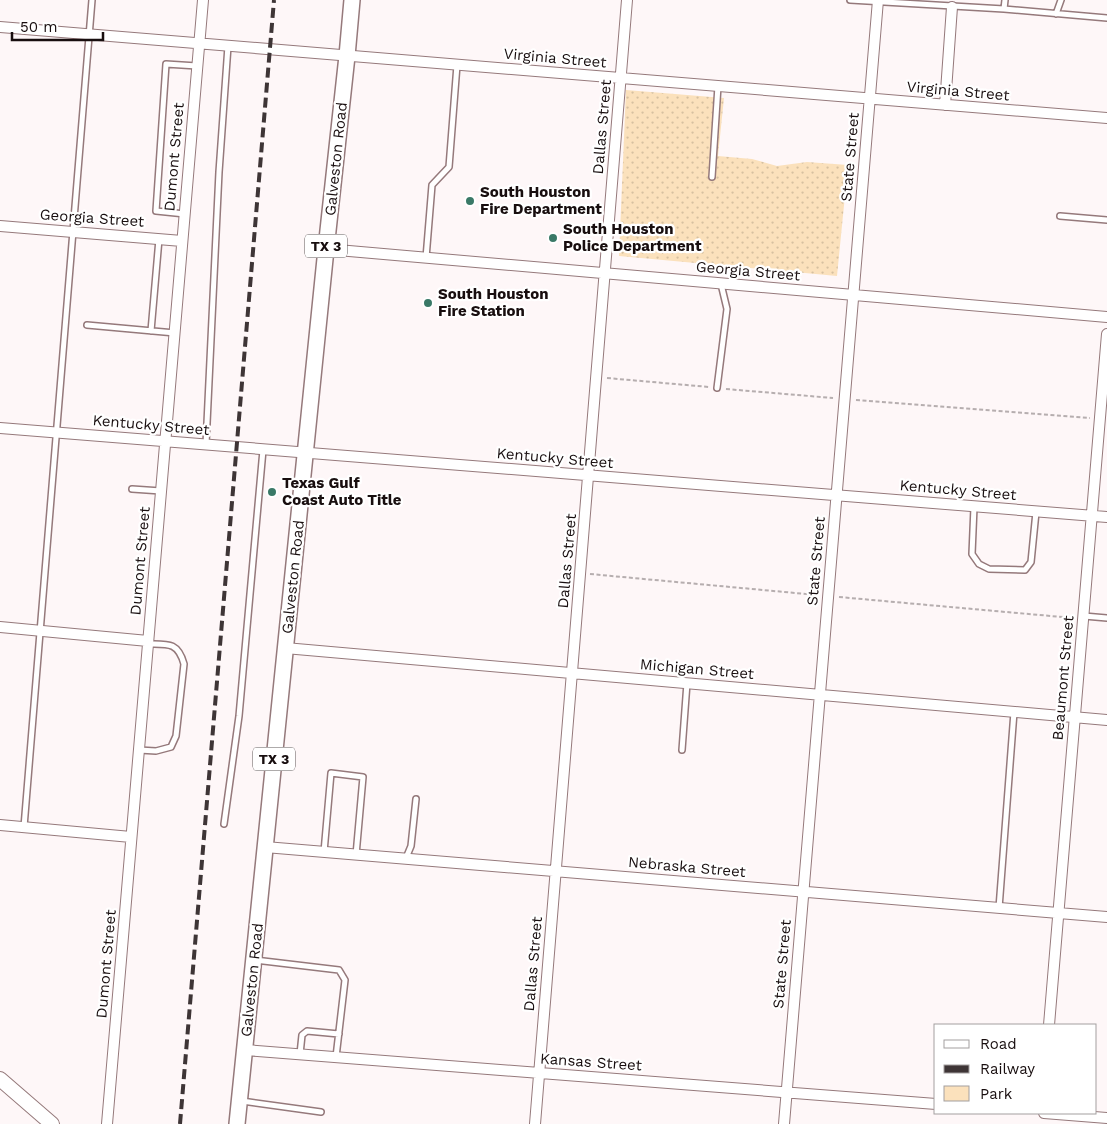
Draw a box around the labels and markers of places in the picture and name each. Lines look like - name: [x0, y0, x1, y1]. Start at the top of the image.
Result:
- place label: South Houston Fire Department: [480, 183, 602, 218]
- marker: South Houston Fire Department: [464, 195, 476, 207]
- place label: South Houston Police Department: [563, 220, 702, 255]
- marker: South Houston Police Department: [547, 232, 559, 244]
- place label: South Houston Fire Station: [438, 285, 548, 320]
- marker: South Houston Fire Station: [422, 297, 434, 309]
- place label: Texas Gulf Coast Auto Title: [282, 474, 402, 509]
- marker: Texas Gulf Coast Auto Title: [266, 486, 278, 498]

